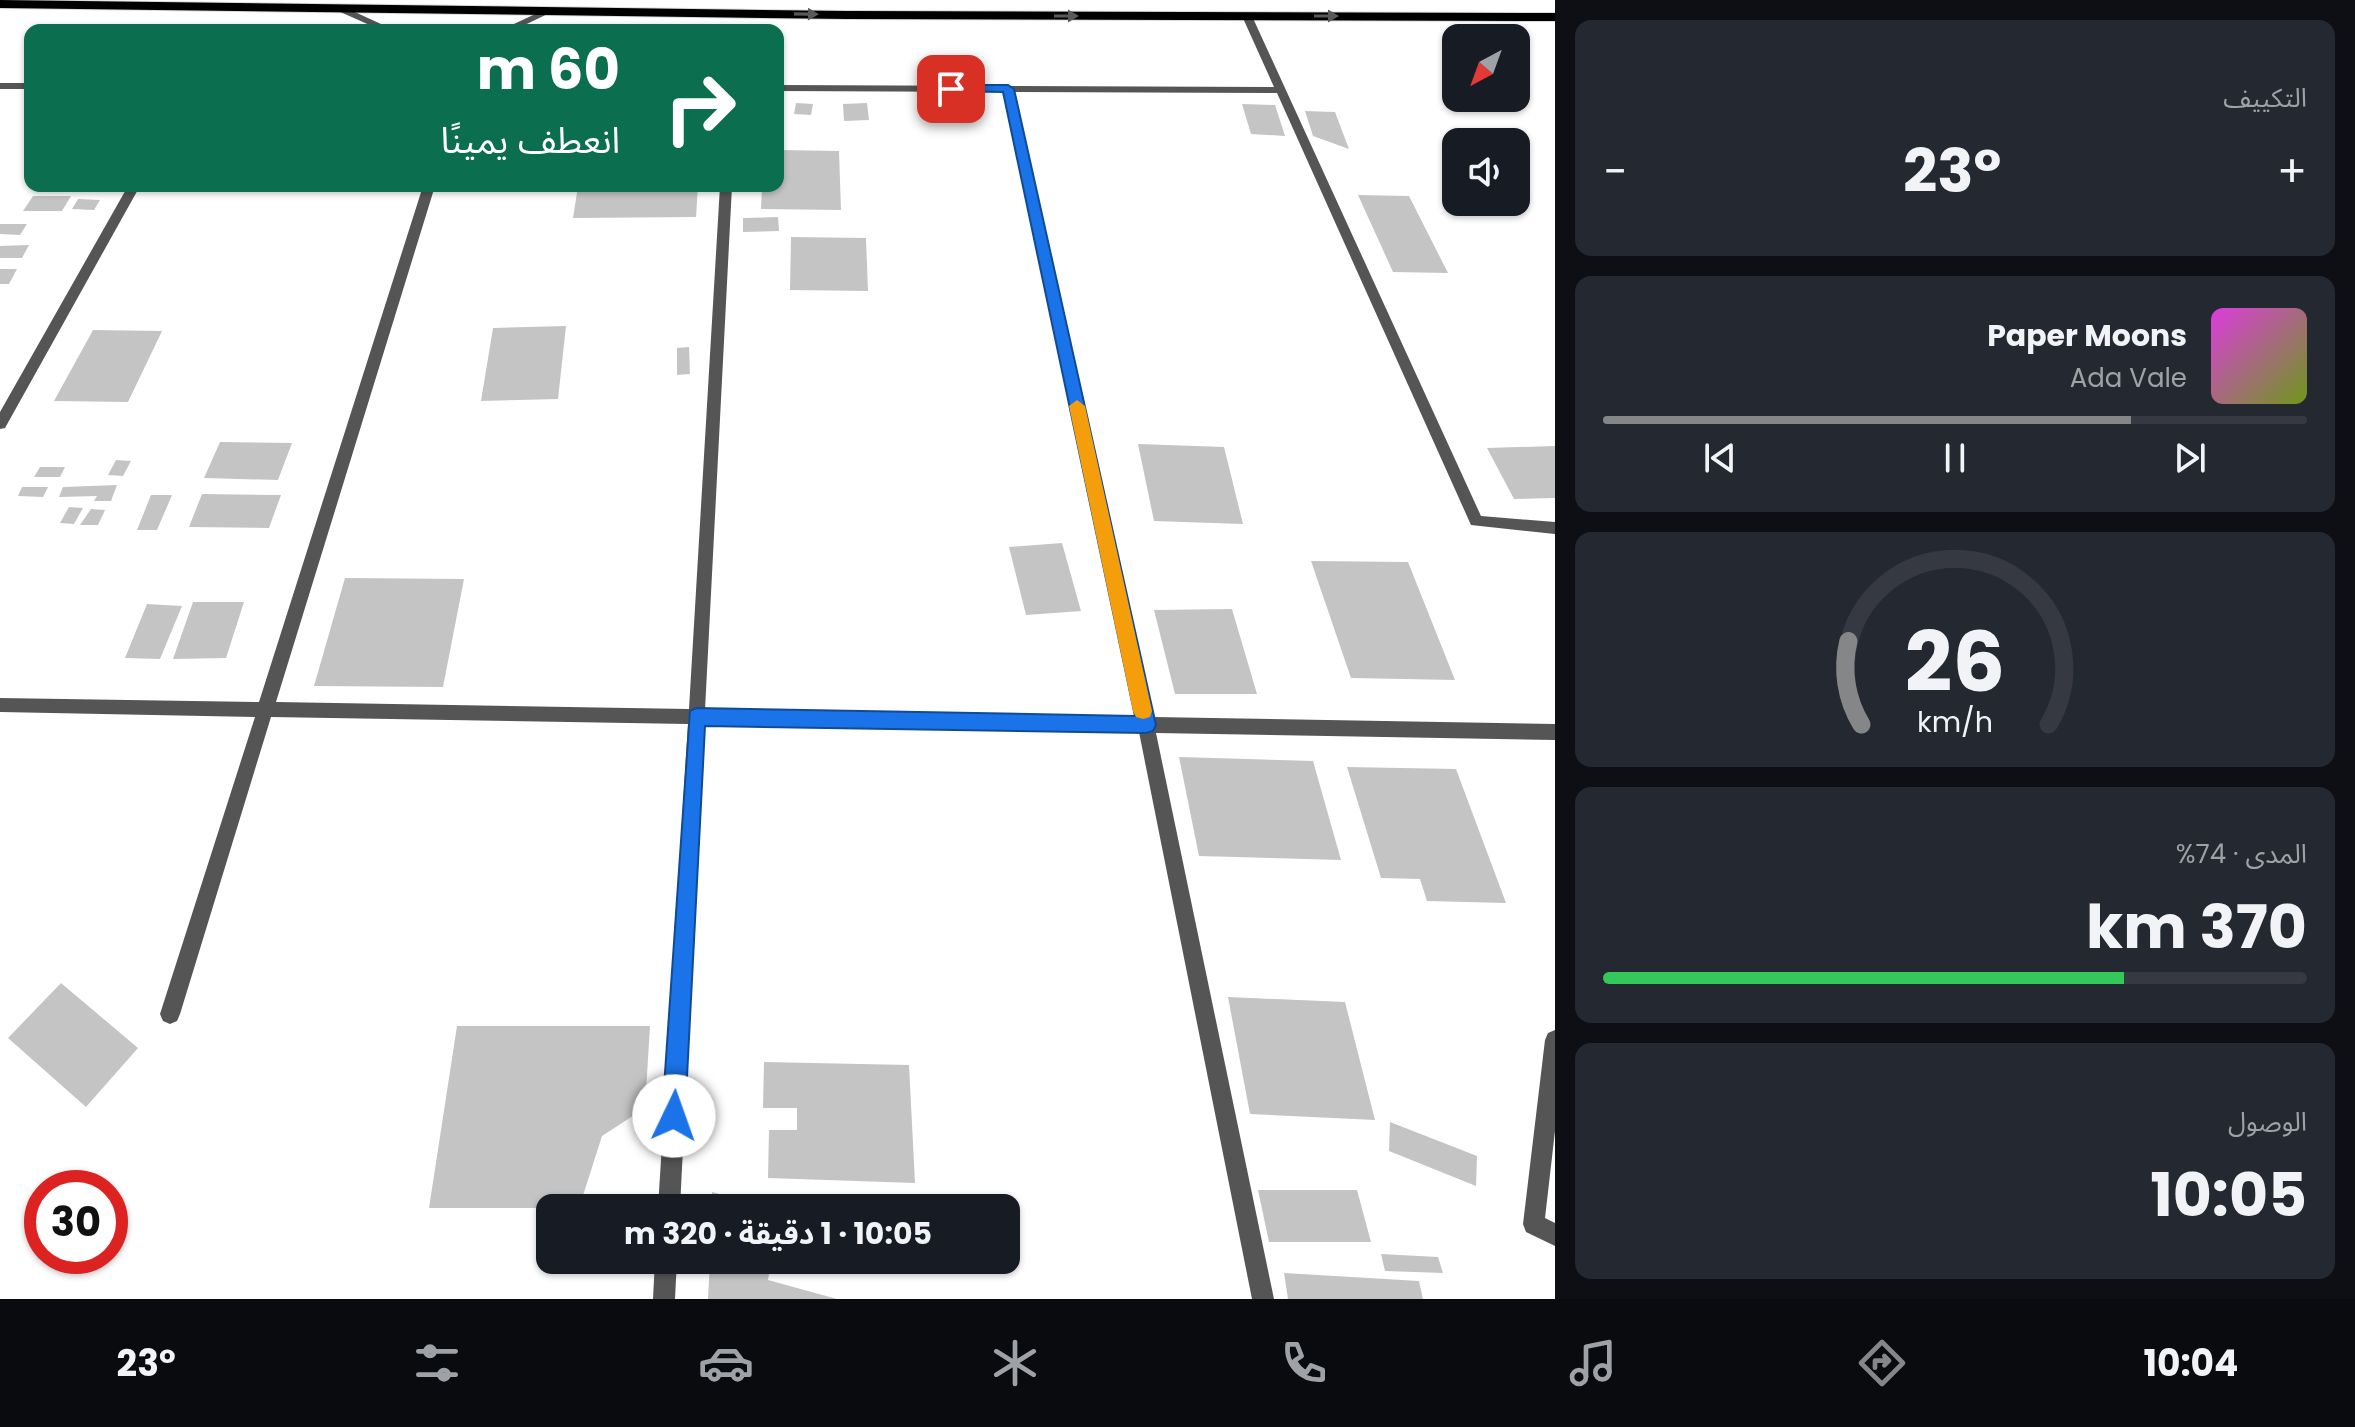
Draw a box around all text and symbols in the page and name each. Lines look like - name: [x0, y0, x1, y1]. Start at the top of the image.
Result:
- one-way arrow: [794, 8, 819, 21]
- one-way arrow: [1054, 10, 1079, 22]
- one-way arrow: [1314, 10, 1339, 22]
- north arrow: [1442, 24, 1530, 112]
- map controls: [1442, 24, 1530, 216]
- text: 60 m: [477, 30, 620, 109]
- pin: [917, 55, 985, 123]
- icon: right: [648, 56, 752, 160]
- icon: arrive: [929, 67, 973, 111]
- text: التكييف: [2223, 80, 2307, 116]
- text: انعطف يمينًا: [440, 115, 620, 166]
- button: sound: [1442, 128, 1530, 216]
- text: 23°: [1903, 129, 2001, 213]
- text: −: [1603, 141, 1627, 202]
- text: +: [2277, 141, 2307, 202]
- text: Paper Moons: [1987, 314, 2187, 357]
- text: Ada Vale: [2070, 360, 2187, 396]
- icon: previous: [1698, 436, 1742, 480]
- icon: pause: [1933, 436, 1977, 480]
- icon: next: [2168, 436, 2212, 480]
- text: 26: [1905, 604, 2005, 720]
- text: km/h: [1917, 703, 1993, 743]
- text: المدى · 74%: [2176, 836, 2307, 872]
- text: 370 km: [2086, 885, 2307, 969]
- position arrow: [632, 1074, 716, 1158]
- text: الوصول: [2228, 1104, 2307, 1140]
- text: 10:05: [2150, 1153, 2307, 1237]
- speed limit sign: 30: [24, 1170, 128, 1274]
- text: 10:05 · 1 دقيقة · 320 m: [624, 1212, 932, 1255]
- icon: filters: [409, 1335, 465, 1391]
- icon: car: [698, 1335, 754, 1391]
- icon: climate: [987, 1335, 1043, 1391]
- icon: phone: [1276, 1335, 1332, 1391]
- icon: music: [1565, 1335, 1621, 1391]
- icon: directions: [1854, 1335, 1910, 1391]
- text: 23°: [117, 1338, 176, 1389]
- text: 10:04: [2143, 1338, 2238, 1389]

